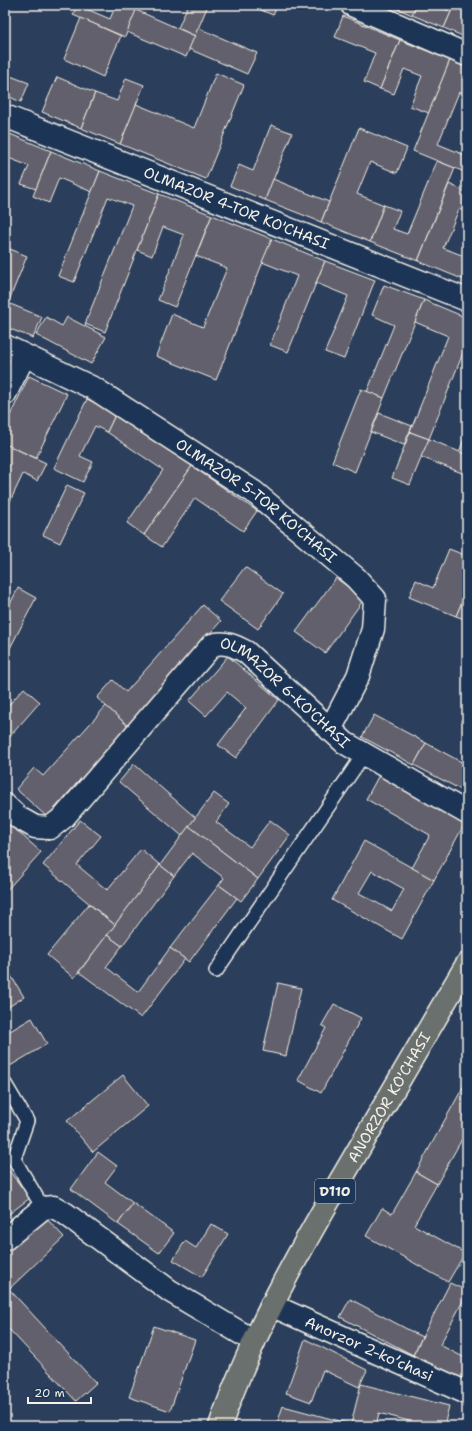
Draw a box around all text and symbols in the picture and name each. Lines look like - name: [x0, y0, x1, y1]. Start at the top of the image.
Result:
- street label: OLMAZOR 4-TOR KO'CHASI: [141, 162, 332, 254]
- street label: OLMAZOR 5-TOR KO'CHASI: [172, 434, 341, 567]
- street label: OLMAZOR 6-KO'CHASI: [219, 633, 354, 752]
- street label: ANORZOR KO'CHASI: [343, 1029, 435, 1167]
- road number: D110: [315, 1179, 355, 1203]
- street label: Аnorzor 2-koʼchasi: [302, 1312, 436, 1386]
- scale bar: [28, 1379, 91, 1405]
- text: 20 m: [34, 1385, 65, 1401]

